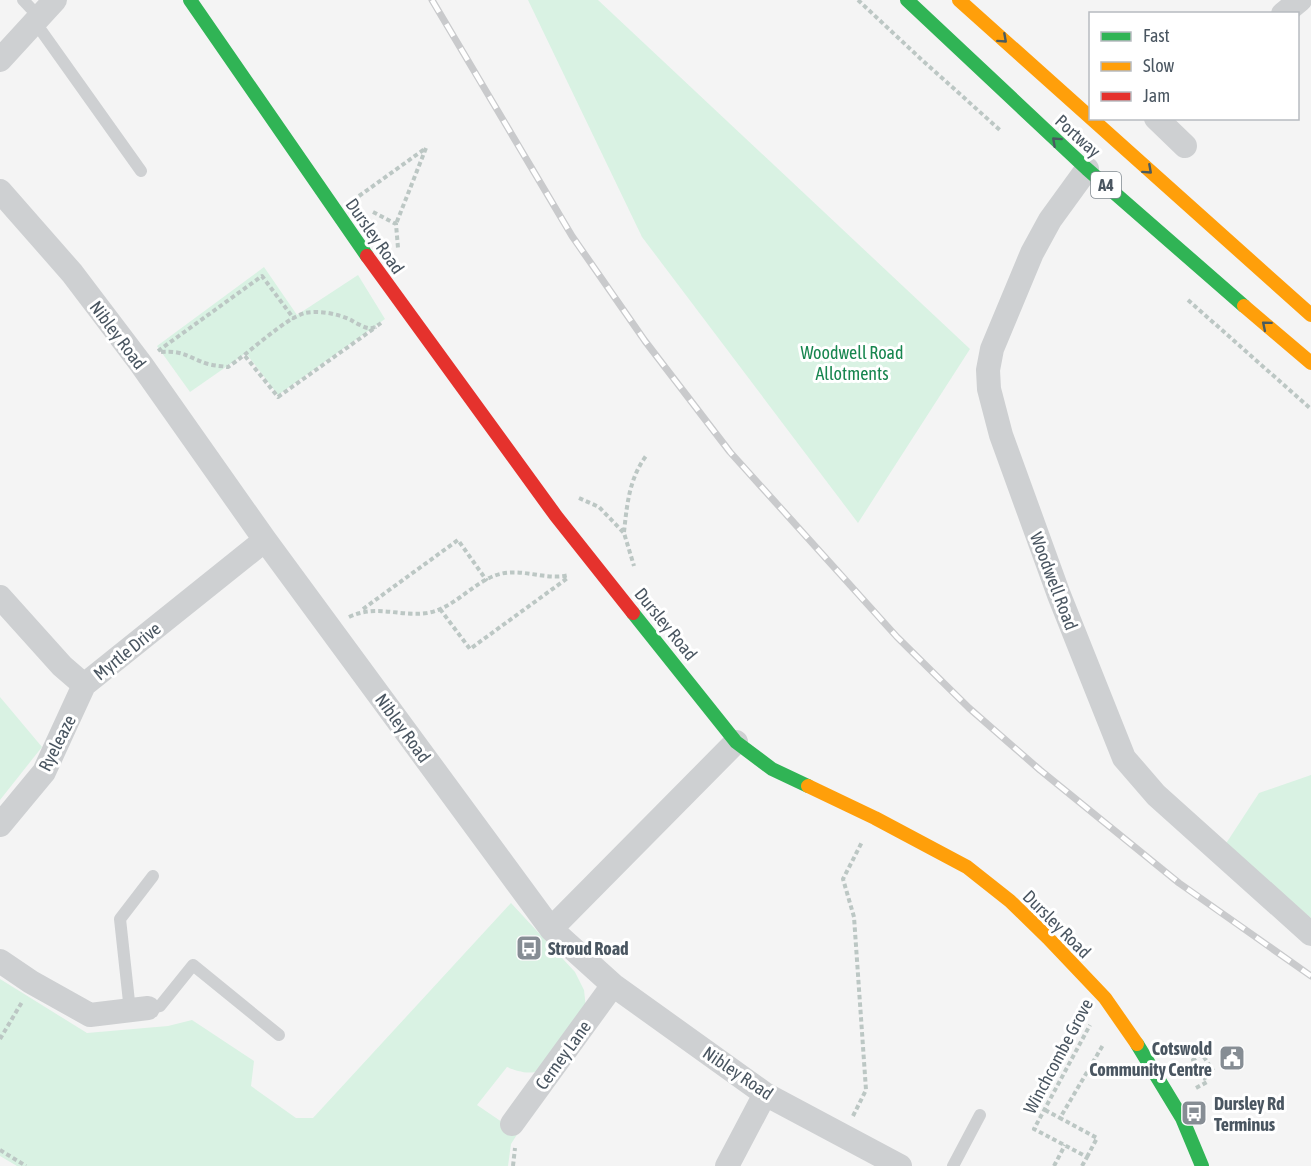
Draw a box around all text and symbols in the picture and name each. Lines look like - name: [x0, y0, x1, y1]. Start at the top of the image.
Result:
- legend: [1089, 12, 1299, 120]
- text: Fast: [1143, 25, 1170, 46]
- one-way arrow: [996, 32, 1006, 43]
- text: Slow: [1143, 55, 1174, 76]
- text: Jam: [1143, 85, 1170, 106]
- street label: Portway: [1051, 110, 1105, 162]
- one-way arrow: [1053, 137, 1063, 148]
- one-way arrow: [1141, 163, 1152, 174]
- road number: A4: [1091, 172, 1121, 198]
- street label: Dursley Road: [341, 194, 409, 278]
- street label: Nibley Road: [86, 297, 150, 373]
- one-way arrow: [1262, 321, 1273, 332]
- park label: Woodwell Road Allotments: [800, 342, 904, 384]
- street label: Woodwell Road: [1026, 529, 1082, 633]
- street label: Dursley Road: [630, 583, 702, 665]
- street label: Myrtle Drive: [89, 618, 165, 684]
- street label: Nibley Road: [371, 689, 435, 767]
- street label: Ryeleaze: [34, 711, 80, 775]
- street label: Dursley Road: [1019, 886, 1095, 962]
- bus stop icon: Stroud Road: [514, 933, 544, 963]
- place label: Stroud Road: [548, 938, 629, 959]
- street label: Winchcombe Grove: [1019, 995, 1097, 1117]
- street label: Cerney Lane: [531, 1016, 595, 1094]
- place label: Cotswold Community Centre: [1089, 1038, 1212, 1080]
- street label: Nibley Road: [699, 1042, 777, 1104]
- public building icon: Cotswold Community Centre: [1217, 1043, 1247, 1073]
- place label: Dursley Rd Terminus: [1214, 1093, 1284, 1135]
- bus stop icon: Dursley Rd Terminus: [1179, 1098, 1209, 1128]

